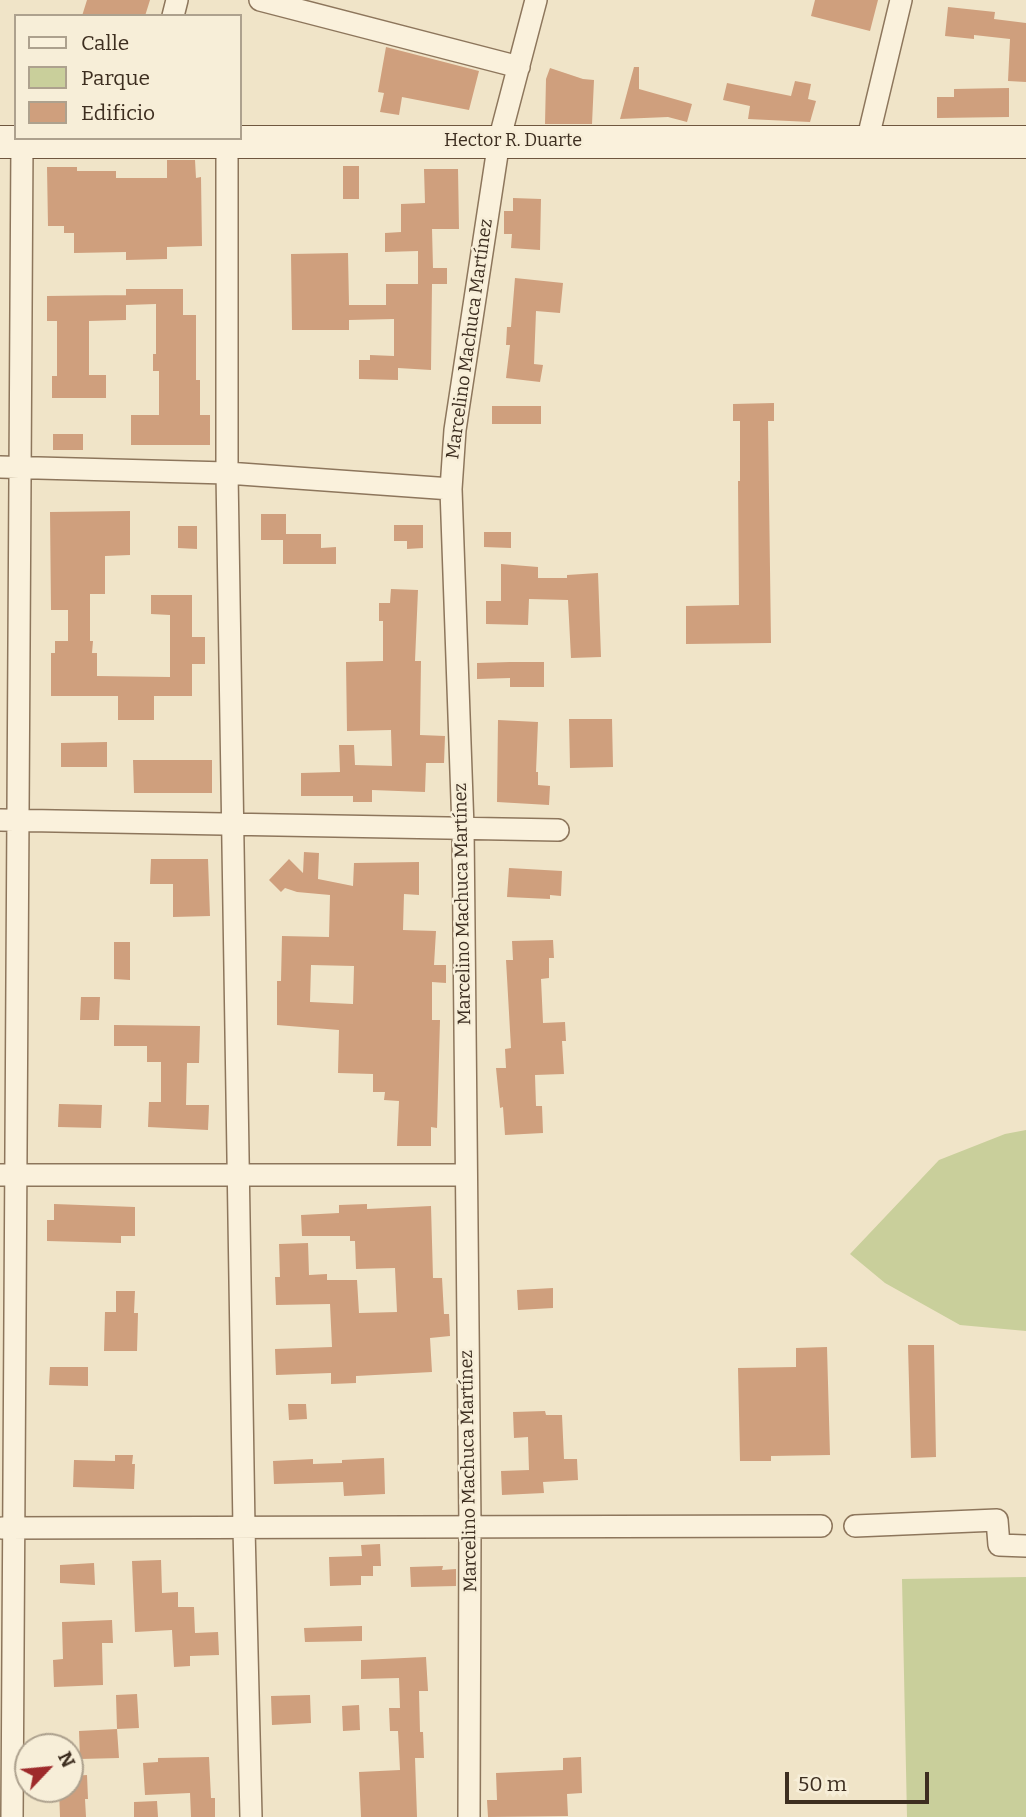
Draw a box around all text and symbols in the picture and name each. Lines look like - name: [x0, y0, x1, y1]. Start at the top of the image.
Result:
- legend: [14, 14, 242, 140]
- text: Calle: [81, 30, 129, 56]
- text: Parque: [81, 65, 150, 91]
- text: Edificio: [81, 100, 155, 126]
- street label: Hector R. Duarte: [444, 130, 582, 152]
- street label: Marcelino Machuca Martínez: [442, 218, 498, 460]
- street label: Marcelino Machuca Martínez: [450, 783, 476, 1025]
- street label: Marcelino Machuca Martínez: [456, 1350, 482, 1592]
- north arrow: [14, 1733, 84, 1803]
- text: N: [53, 1748, 80, 1771]
- scale bar: [788, 1758, 932, 1802]
- text: 50 m: [798, 1771, 847, 1797]

